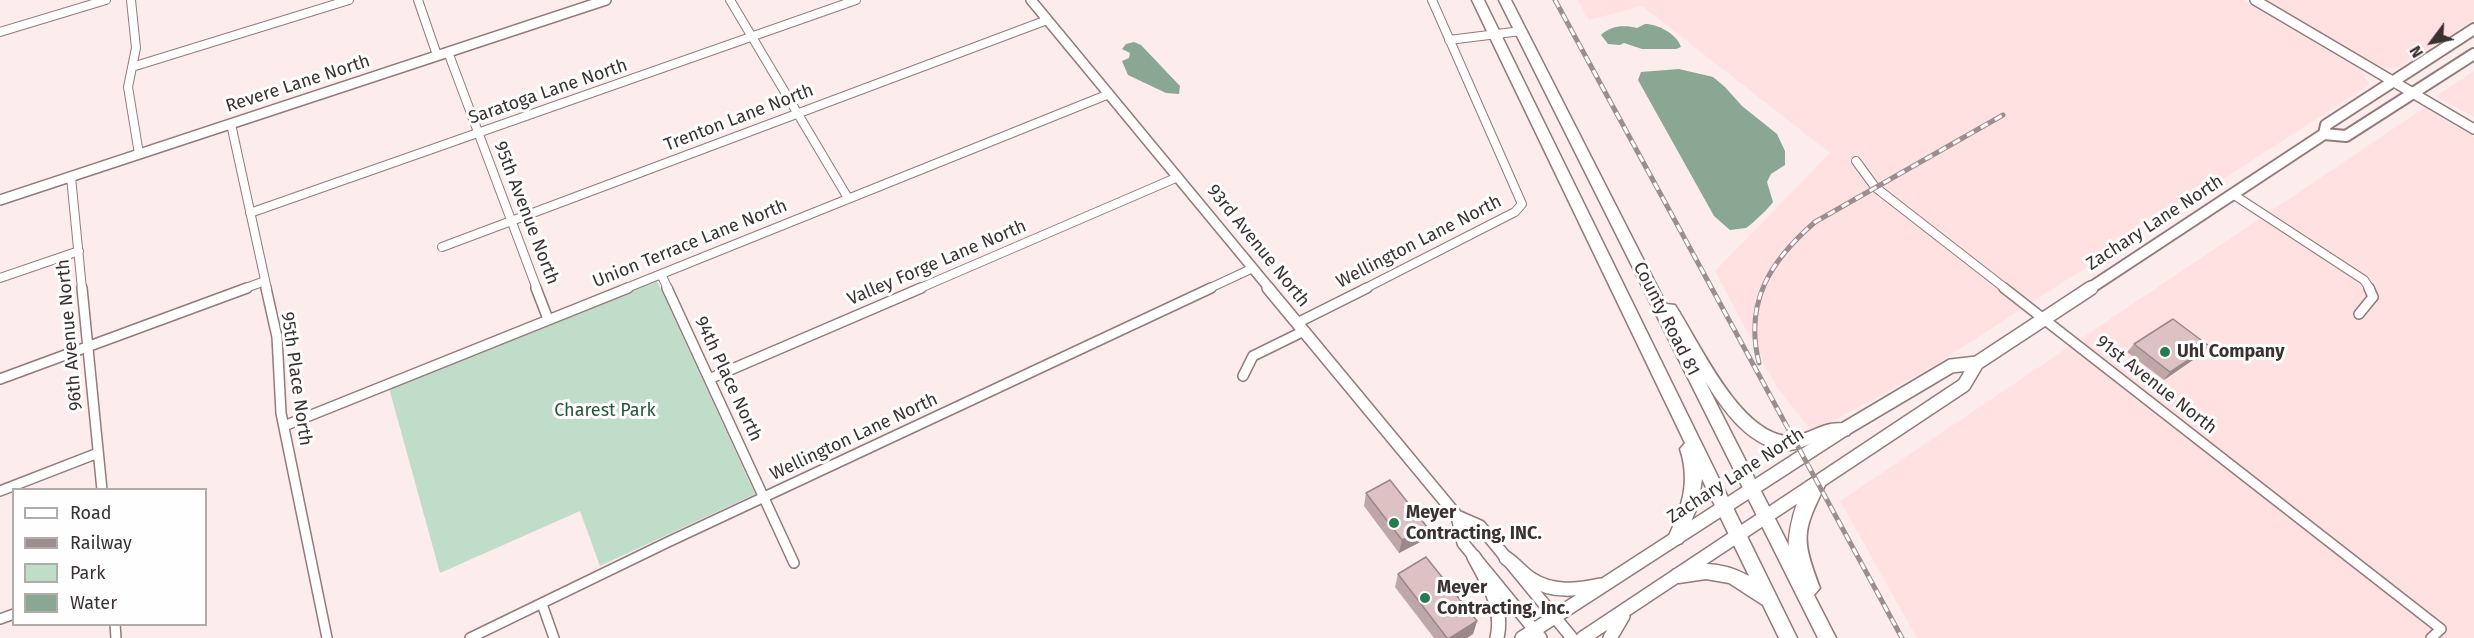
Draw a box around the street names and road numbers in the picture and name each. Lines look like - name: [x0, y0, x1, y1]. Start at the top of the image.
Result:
- street label: Revere Lane North: [223, 50, 373, 118]
- street label: Saratoga Lane North: [466, 55, 630, 129]
- street label: Trenton Lane North: [661, 80, 817, 156]
- street label: 95th Avenue North: [489, 138, 563, 288]
- street label: Zachary Lane North: [2082, 171, 2228, 275]
- street label: 93rd Avenue North: [1202, 180, 1314, 312]
- street label: Wellington Lane North: [1333, 191, 1505, 293]
- street label: Union Terrace Lane North: [590, 195, 790, 293]
- street label: Valley Forge Lane North: [844, 215, 1030, 311]
- street label: 96th Avenue North: [53, 258, 87, 412]
- street label: County Road 81: [1628, 259, 1704, 379]
- street label: 95th Place North: [276, 311, 316, 447]
- street label: 94th Place North: [690, 313, 766, 445]
- street label: 91st Avenue North: [2091, 331, 2221, 439]
- street label: Wellington Lane North: [767, 389, 941, 485]
- street label: Zachary Lane North: [1663, 424, 1809, 528]

